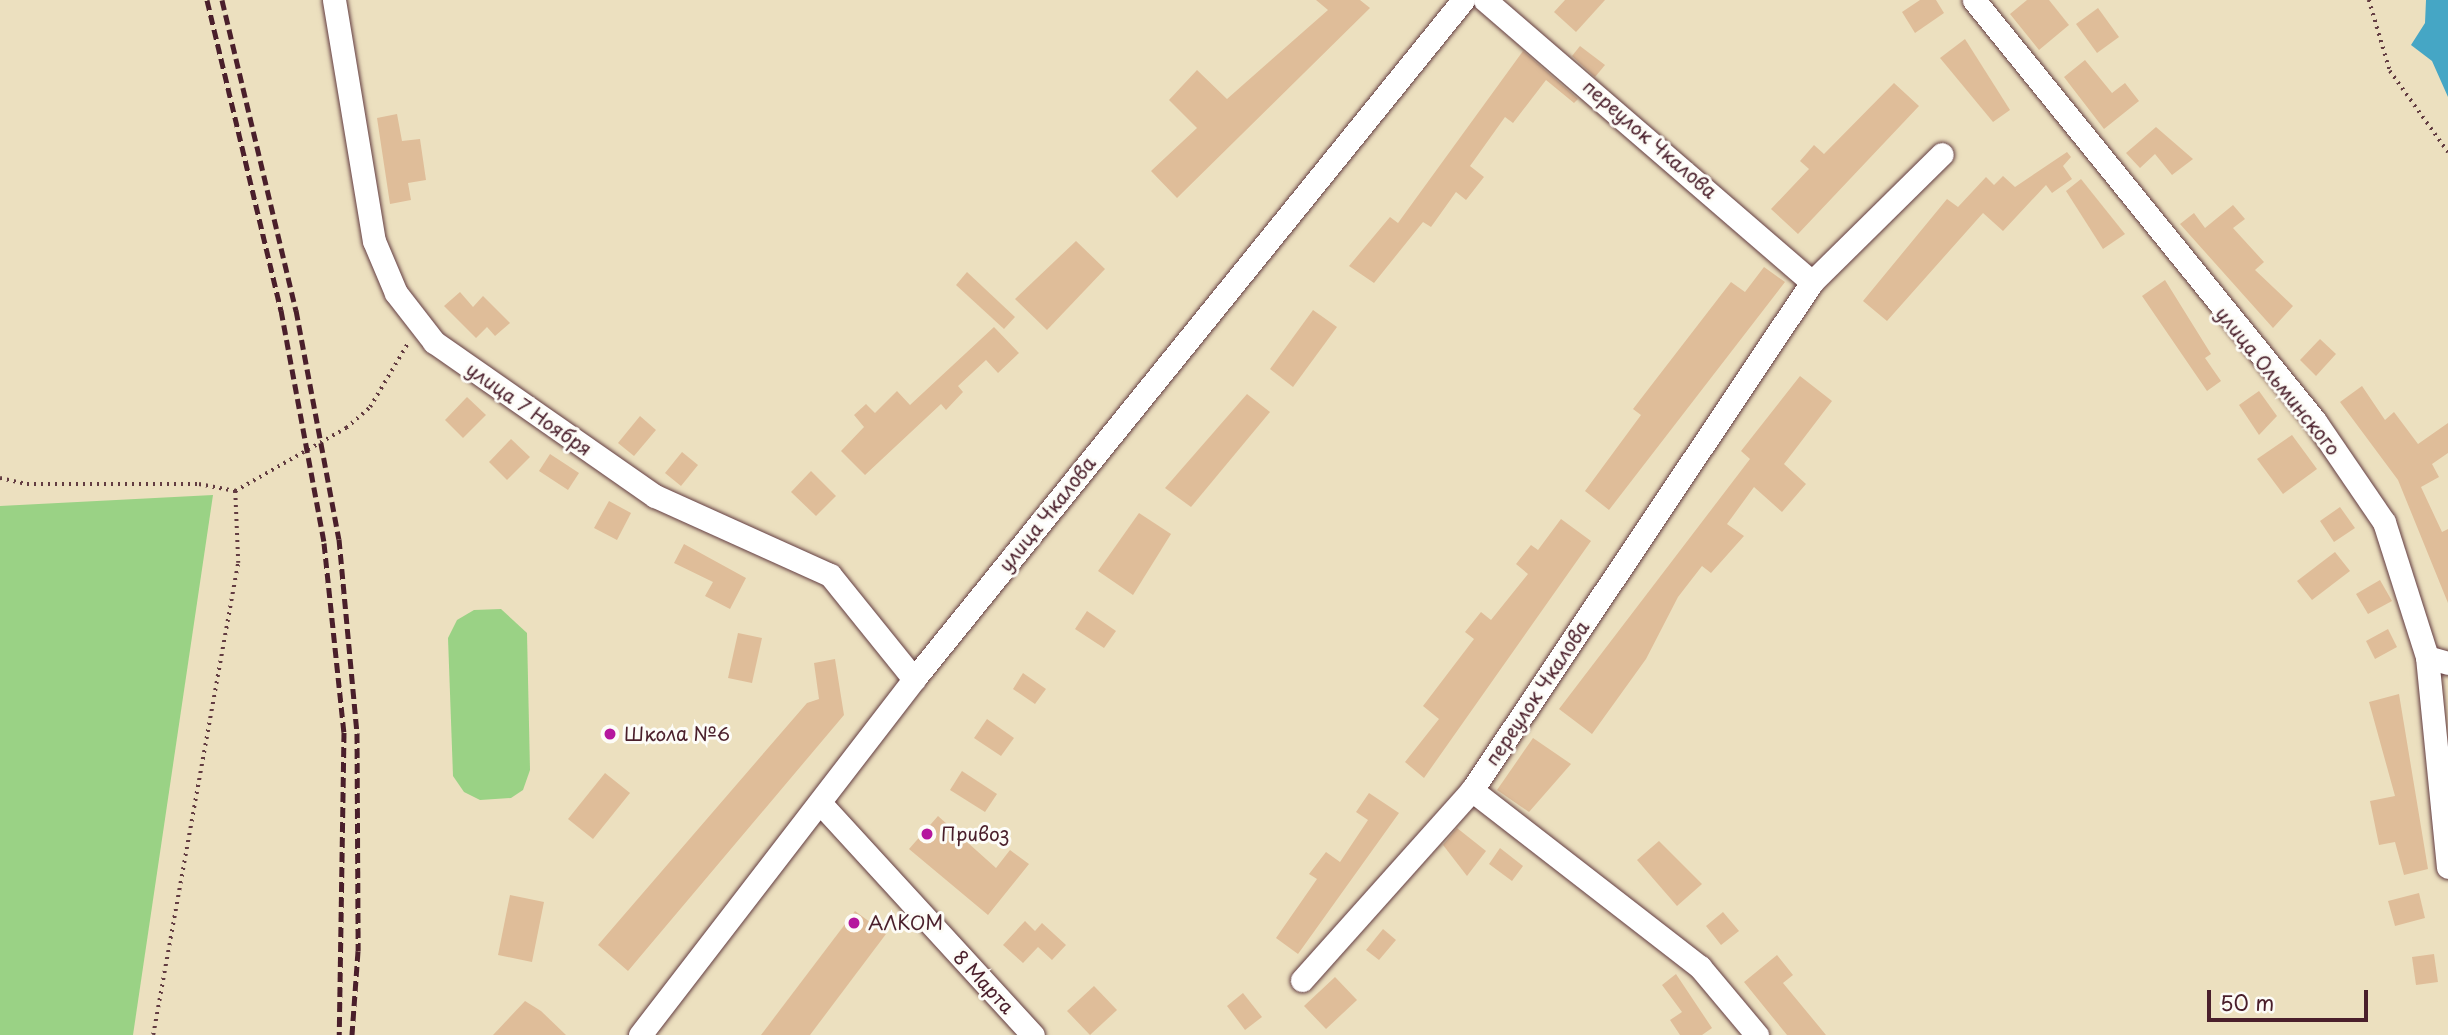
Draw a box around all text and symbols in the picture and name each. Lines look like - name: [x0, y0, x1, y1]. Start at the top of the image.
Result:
- street label: переулок Чкалова: [1578, 75, 1722, 203]
- street label: улица Ольминского: [2211, 302, 2345, 460]
- street label: улица 7 Ноября: [461, 357, 597, 461]
- street label: улица Чкалова: [993, 452, 1101, 576]
- street label: переулок Чкалова: [1480, 616, 1594, 770]
- place label: Школа №6: [624, 723, 731, 745]
- marker: Школа №6: [602, 726, 618, 742]
- place label: Привоз: [941, 823, 1009, 845]
- marker: Привоз: [919, 826, 935, 842]
- place label: АЛКОМ: [868, 912, 943, 934]
- marker: АЛКОМ: [846, 915, 862, 931]
- street label: 8 Марта: [949, 945, 1019, 1019]
- scale bar: [2210, 976, 2371, 1020]
- text: 50 m: [2220, 986, 2274, 1018]

